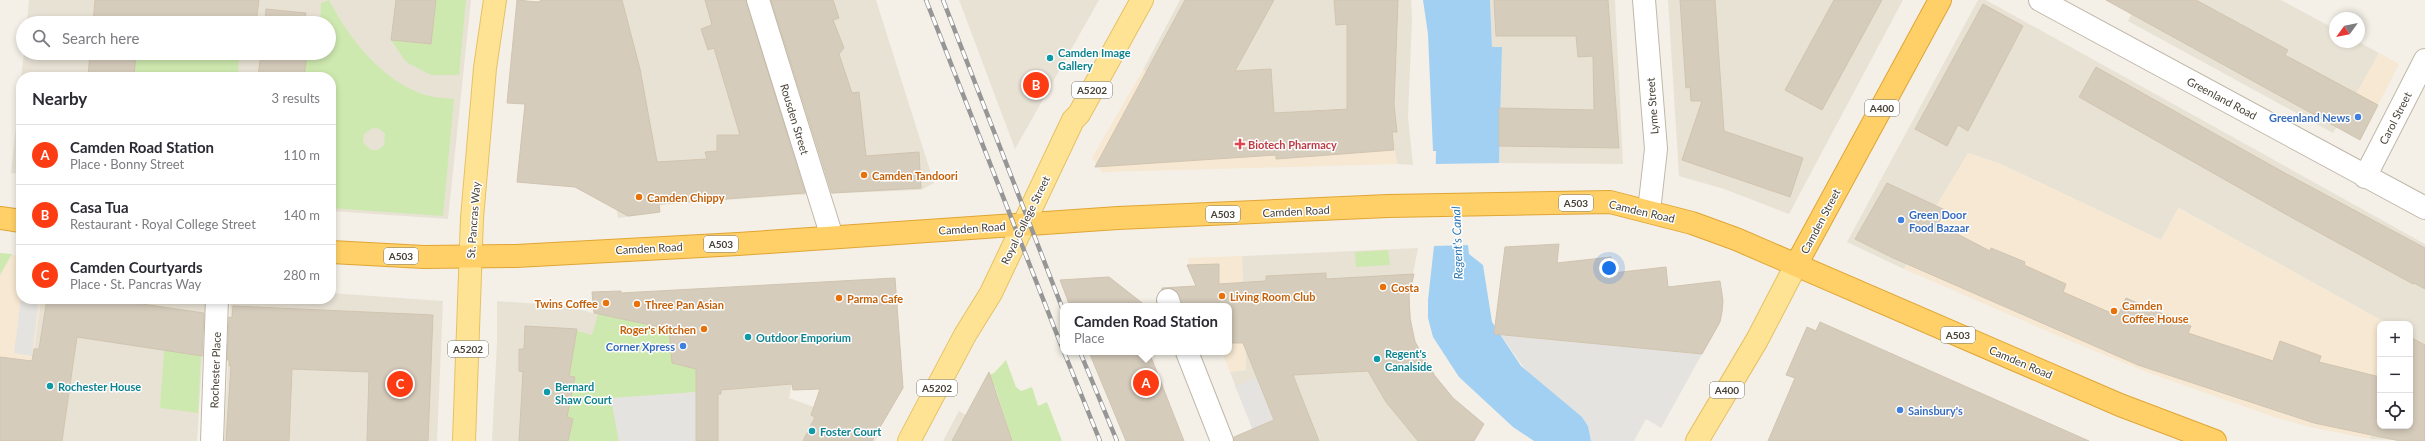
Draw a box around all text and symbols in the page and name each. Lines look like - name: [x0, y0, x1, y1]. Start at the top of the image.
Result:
- north arrow: [2329, 12, 2365, 48]
- search box: [16, 16, 336, 60]
- icon: search: [30, 27, 52, 49]
- text: Search here: [62, 29, 139, 47]
- place label: Camden Image Gallery: [1058, 46, 1131, 72]
- marker: Camden Image Gallery: [1045, 53, 1055, 63]
- pin: B: [1023, 70, 1049, 100]
- street label: Greenland Road: [2185, 74, 2259, 122]
- street label: Lyme Street: [1644, 77, 1660, 135]
- street label: Rousden Street: [778, 82, 812, 156]
- road number: A5202: [1072, 82, 1112, 98]
- text: Nearby: [32, 88, 87, 109]
- text: 3 results: [272, 90, 320, 106]
- street label: Carol Street: [2376, 90, 2414, 146]
- road number: A400: [1865, 100, 1899, 116]
- place label: Greenland News: [2269, 111, 2350, 124]
- marker: Greenland News: [2353, 112, 2363, 122]
- text: Camden Road Station: [70, 138, 214, 156]
- place label: Biotech Pharmacy: [1248, 138, 1337, 151]
- marker: Biotech Pharmacy: [1235, 139, 1245, 149]
- text: A: [40, 147, 50, 163]
- text: 110 m: [283, 147, 320, 163]
- text: Place · Bonny Street: [70, 156, 184, 172]
- place label: Camden Tandoori: [872, 169, 958, 182]
- marker: Camden Tandoori: [859, 170, 869, 180]
- street label: Royal College Street: [998, 174, 1052, 266]
- street label: St. Pancras Way: [464, 181, 482, 259]
- street label: Camden Street: [1797, 186, 1843, 256]
- place label: Camden Chippy: [647, 191, 725, 204]
- marker: Camden Chippy: [634, 192, 644, 202]
- road number: A503: [1559, 195, 1593, 211]
- street label: Camden Road: [1608, 197, 1676, 225]
- text: Casa Tua: [70, 198, 129, 216]
- street label: Camden Road: [1262, 203, 1330, 219]
- road number: A503: [1206, 206, 1240, 222]
- water label: Regent's Canal: [1448, 206, 1466, 280]
- text: B: [41, 207, 49, 223]
- text: 140 m: [283, 207, 320, 223]
- place label: Green Door Food Bazaar: [1909, 208, 1970, 234]
- marker: Green Door Food Bazaar: [1896, 215, 1906, 225]
- text: Restaurant · Royal College Street: [70, 216, 256, 232]
- street label: Camden Road: [938, 219, 1006, 237]
- road number: A503: [704, 236, 738, 252]
- street label: Camden Road: [615, 240, 683, 256]
- road number: A503: [384, 248, 418, 264]
- text: Camden Courtyards: [70, 258, 203, 276]
- your location: [1599, 258, 1619, 278]
- text: C: [41, 267, 49, 283]
- text: 280 m: [283, 267, 320, 283]
- text: Place · St. Pancras Way: [70, 276, 201, 292]
- place label: Costa: [1391, 281, 1419, 294]
- marker: Costa: [1378, 282, 1388, 292]
- place label: Living Room Club: [1230, 290, 1315, 303]
- marker: Living Room Club: [1217, 291, 1227, 301]
- place label: Parma Cafe: [847, 292, 903, 305]
- marker: Parma Cafe: [834, 293, 844, 303]
- place label: Twins Coffee: [535, 297, 598, 310]
- marker: Twins Coffee: [601, 298, 611, 308]
- place label: Three Pan Asian: [645, 298, 724, 311]
- marker: Three Pan Asian: [632, 299, 642, 309]
- place label: Camden Coffee House: [2122, 299, 2189, 325]
- popup: [1060, 303, 1232, 355]
- marker: Camden Coffee House: [2109, 306, 2119, 316]
- text: Camden Road Station: [1074, 312, 1218, 330]
- map controls: [2377, 321, 2413, 429]
- button: +: [2377, 321, 2413, 357]
- place label: Roger's Kitchen: [620, 323, 696, 336]
- marker: Roger's Kitchen: [699, 324, 709, 334]
- road number: A503: [1941, 327, 1975, 343]
- text: Place: [1074, 330, 1104, 346]
- street label: Rochester Place: [207, 331, 223, 409]
- place label: Outdoor Emporium: [756, 331, 851, 344]
- marker: Outdoor Emporium: [743, 332, 753, 342]
- place label: Corner Xpress: [606, 340, 675, 353]
- road number: A5202: [448, 341, 488, 357]
- marker: Corner Xpress: [678, 341, 688, 351]
- street label: Camden Road: [1988, 343, 2054, 381]
- place label: Regent's Canalside: [1385, 347, 1432, 373]
- marker: Regent's Canalside: [1372, 354, 1382, 364]
- button: −: [2377, 357, 2413, 393]
- pin: A: [1133, 368, 1159, 398]
- pin: C: [387, 369, 413, 399]
- place label: Rochester House: [58, 380, 141, 393]
- place label: Bernard Shaw Court: [555, 380, 613, 406]
- road number: A5202: [917, 380, 957, 396]
- marker: Rochester House: [45, 381, 55, 391]
- road number: A400: [1710, 382, 1744, 398]
- marker: Bernard Shaw Court: [542, 387, 552, 397]
- button: locate: [2377, 393, 2413, 429]
- place label: Sainsbury's: [1908, 404, 1963, 417]
- marker: Sainsbury's: [1895, 405, 1905, 415]
- place label: Foster Court: [820, 425, 882, 438]
- marker: Foster Court: [807, 426, 817, 436]

